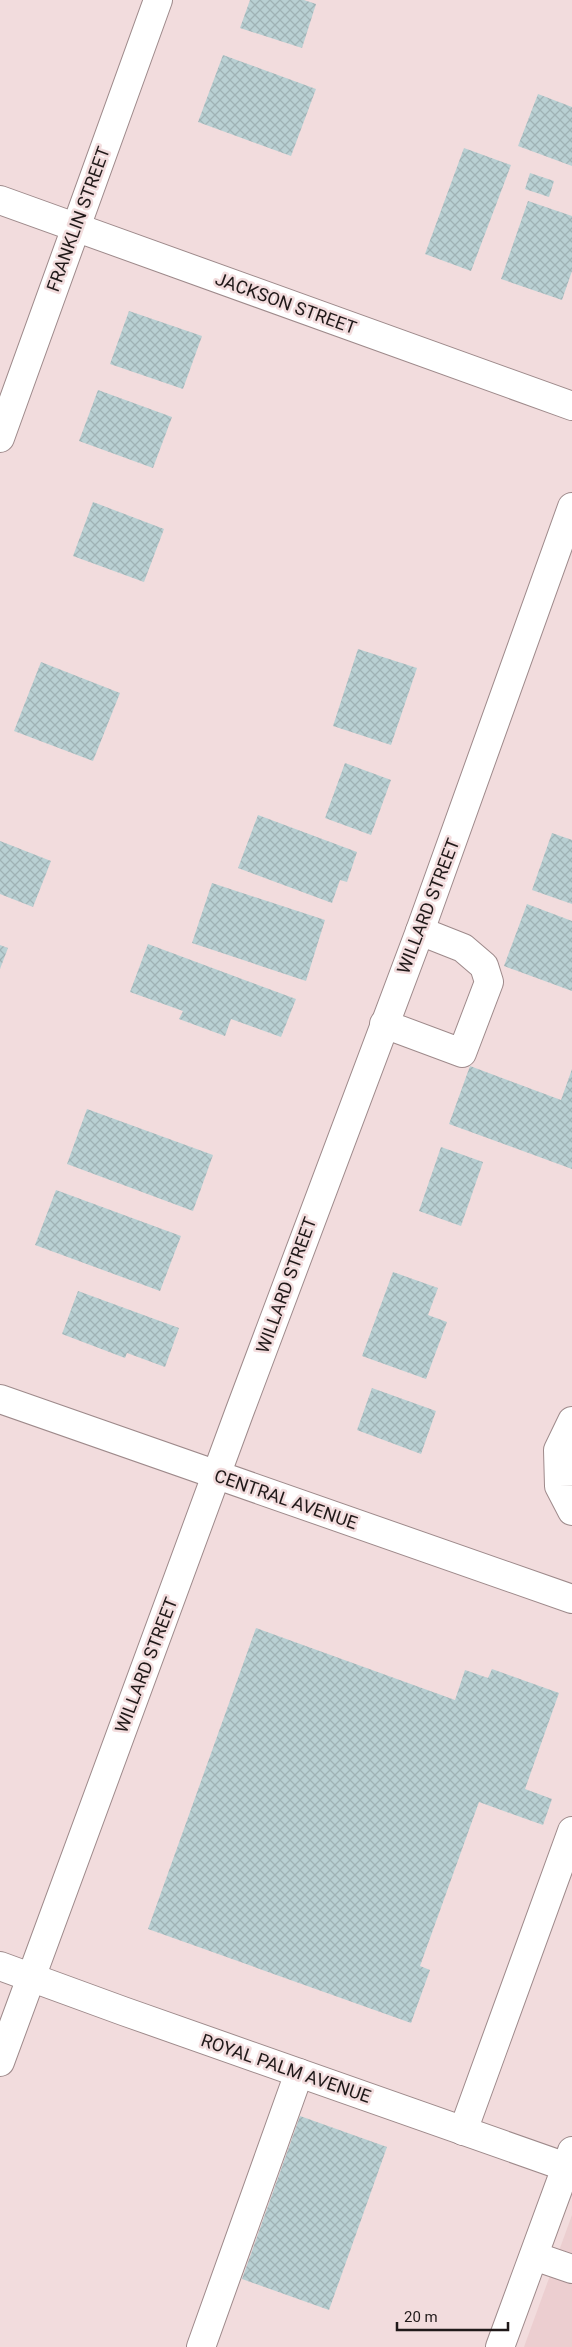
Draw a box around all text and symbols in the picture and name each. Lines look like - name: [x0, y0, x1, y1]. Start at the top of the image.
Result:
- street label: FRANKLIN STREET: [42, 143, 114, 294]
- street label: JACKSON STREET: [213, 268, 360, 338]
- street label: WILLARD STREET: [392, 835, 464, 977]
- street label: WILLARD STREET: [252, 1214, 320, 1356]
- street label: CENTRAL AVENUE: [212, 1465, 360, 1533]
- street label: WILLARD STREET: [110, 1594, 182, 1736]
- street label: ROYAL PALM AVENUE: [198, 2029, 374, 2107]
- scale bar: [397, 2300, 508, 2332]
- text: 20 m: [404, 2308, 438, 2326]

